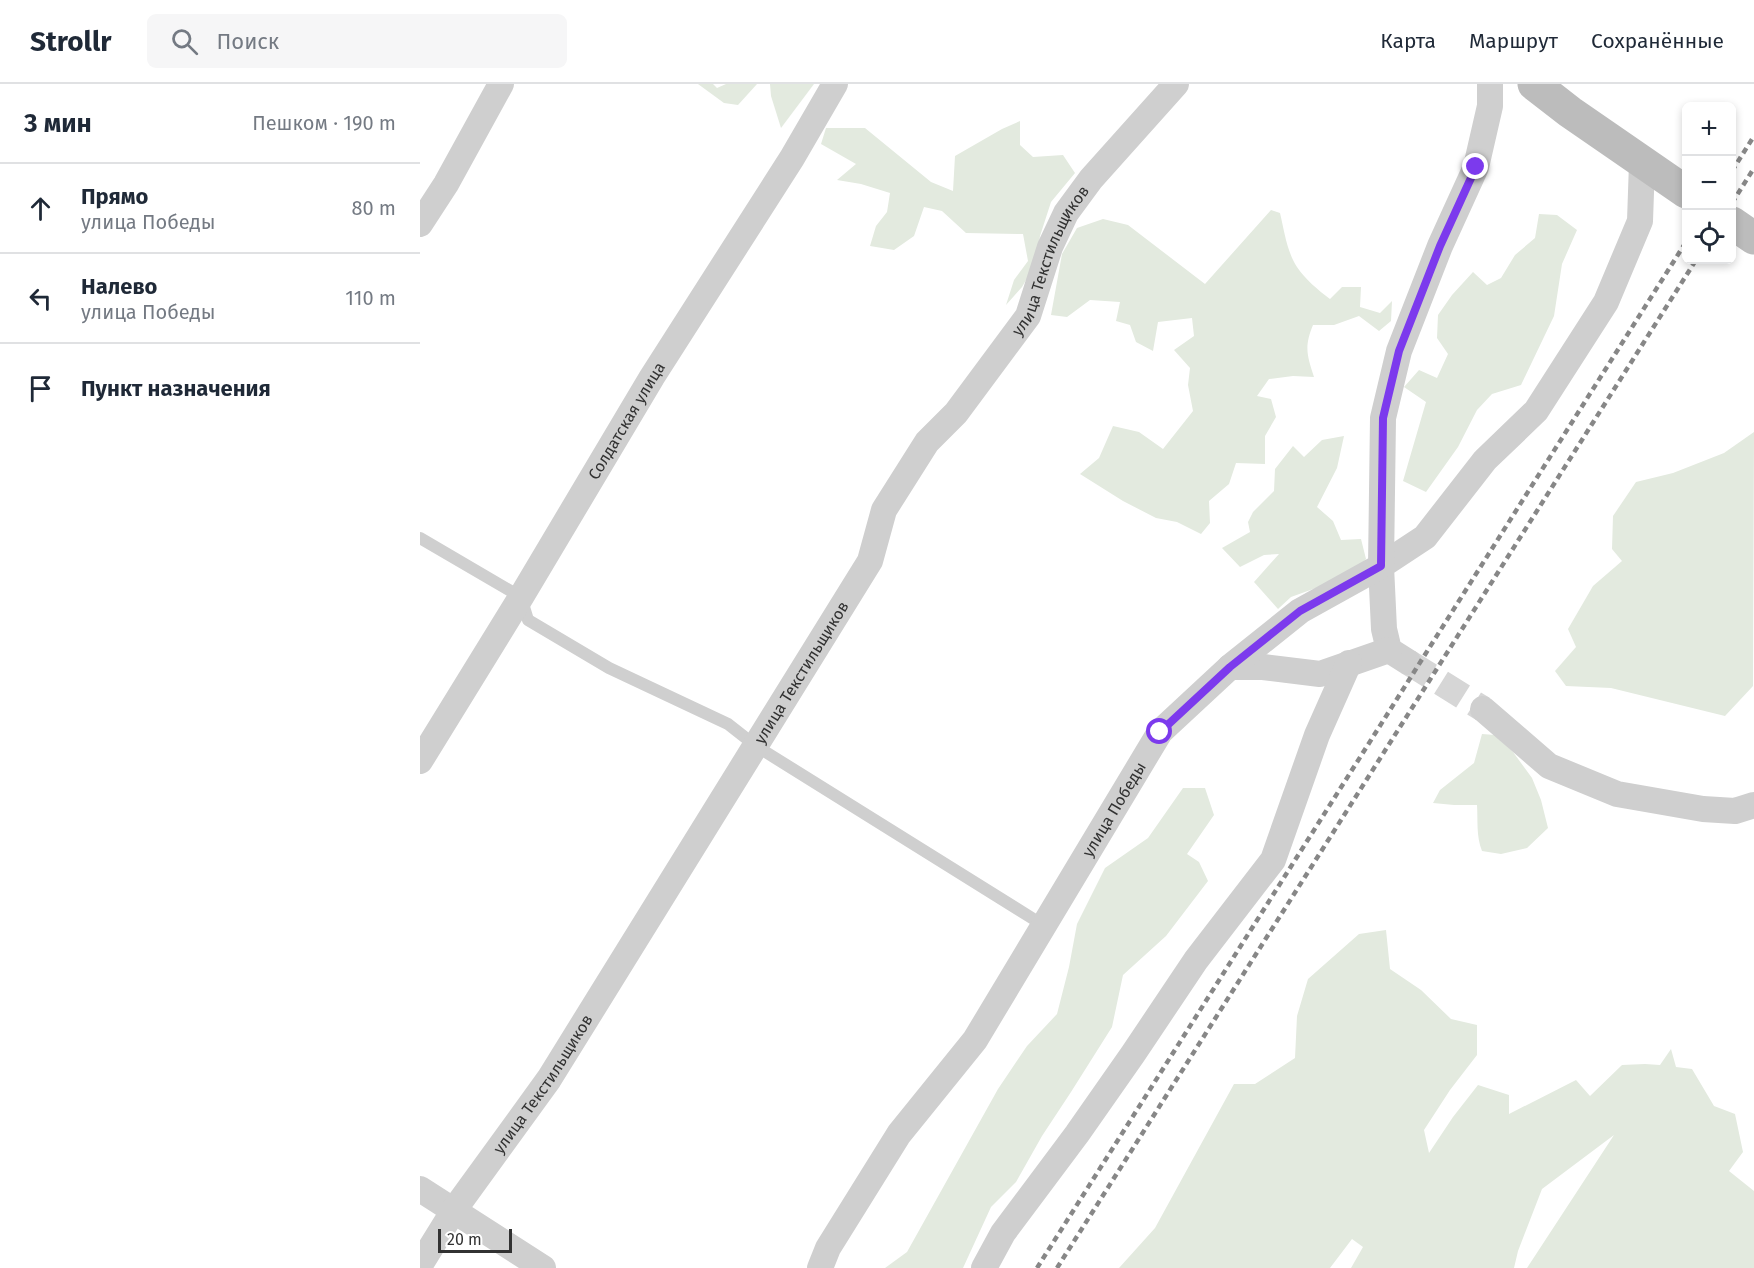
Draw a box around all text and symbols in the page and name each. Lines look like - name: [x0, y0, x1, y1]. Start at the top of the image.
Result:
- search box: [147, 14, 567, 68]
- text: Strollr: [30, 25, 111, 58]
- icon: search: [168, 25, 201, 58]
- text: Поиск: [216, 28, 279, 55]
- text: Карта: [1380, 28, 1436, 54]
- text: Маршрут: [1469, 28, 1558, 54]
- text: Сохранённые: [1591, 28, 1724, 54]
- map controls: [1682, 102, 1736, 264]
- button: +: [1682, 102, 1736, 156]
- text: 3 мин: [24, 108, 92, 139]
- text: Пешком · 190 m: [252, 111, 396, 135]
- route end: [1462, 153, 1488, 179]
- button: −: [1682, 156, 1736, 210]
- street label: улица Текстильщиков: [1008, 182, 1093, 340]
- text: Прямо: [81, 183, 148, 210]
- icon: ahead: [24, 192, 57, 225]
- text: 80 m: [351, 196, 396, 220]
- text: улица Победы: [81, 210, 215, 234]
- button: locate: [1682, 210, 1736, 264]
- text: Налево: [81, 273, 157, 300]
- icon: left: [24, 282, 57, 315]
- text: 110 m: [345, 286, 396, 310]
- text: улица Победы: [81, 300, 215, 324]
- street label: Солдатская улица: [584, 359, 669, 483]
- icon: arrive: [24, 372, 57, 405]
- text: Пункт назначения: [81, 375, 271, 402]
- street label: улица Текстильщиков: [750, 598, 853, 747]
- route start: [1146, 718, 1172, 744]
- street label: улица Победы: [1078, 758, 1150, 860]
- street label: улица Текстильщиков: [489, 1011, 597, 1157]
- scale bar: [438, 1226, 512, 1254]
- text: 20 m: [447, 1230, 482, 1249]

